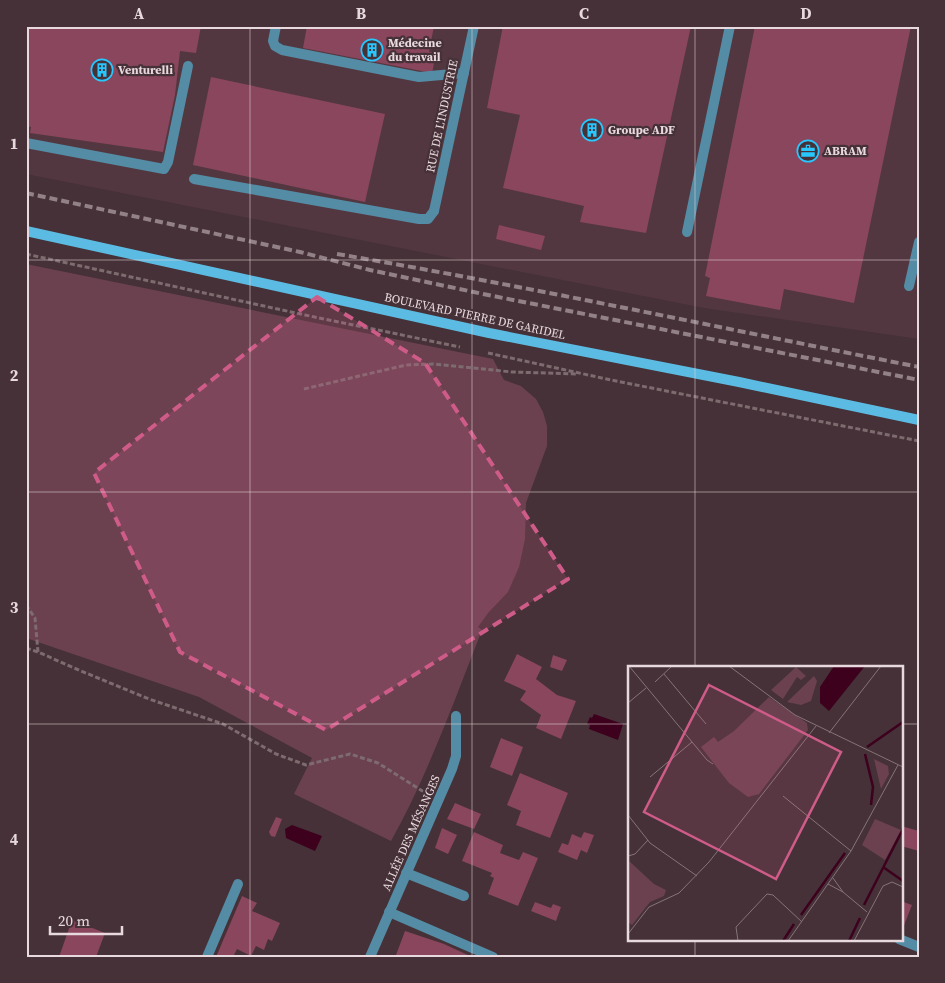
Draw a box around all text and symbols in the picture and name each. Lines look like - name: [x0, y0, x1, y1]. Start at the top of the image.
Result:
- text: A: [134, 2, 145, 24]
- text: B: [356, 2, 367, 24]
- text: C: [579, 2, 589, 24]
- text: D: [800, 2, 812, 24]
- place label: Médecine du travail: [388, 35, 442, 65]
- building icon: Médecine du travail: [360, 38, 384, 62]
- building icon: Venturelli: [90, 58, 114, 82]
- street label: RUE DE L'INDUSTRIE: [422, 58, 462, 174]
- place label: Venturelli: [118, 62, 173, 78]
- building icon: Groupe ADF: [580, 118, 604, 142]
- place label: Groupe ADF: [608, 122, 675, 138]
- text: 1: [10, 132, 18, 154]
- office icon: ABRAM: [796, 139, 820, 163]
- place label: ABRAM: [824, 143, 867, 159]
- street label: BOULEVARD PIERRE DE GARIDEL: [383, 289, 567, 343]
- text: 2: [10, 364, 19, 386]
- text: 3: [10, 596, 19, 618]
- inset map: [628, 666, 902, 940]
- street label: ALLÉE DES MÉSANGES: [378, 773, 444, 893]
- text: 4: [10, 828, 19, 850]
- scale bar: [50, 903, 122, 935]
- text: 20 m: [58, 910, 90, 931]

